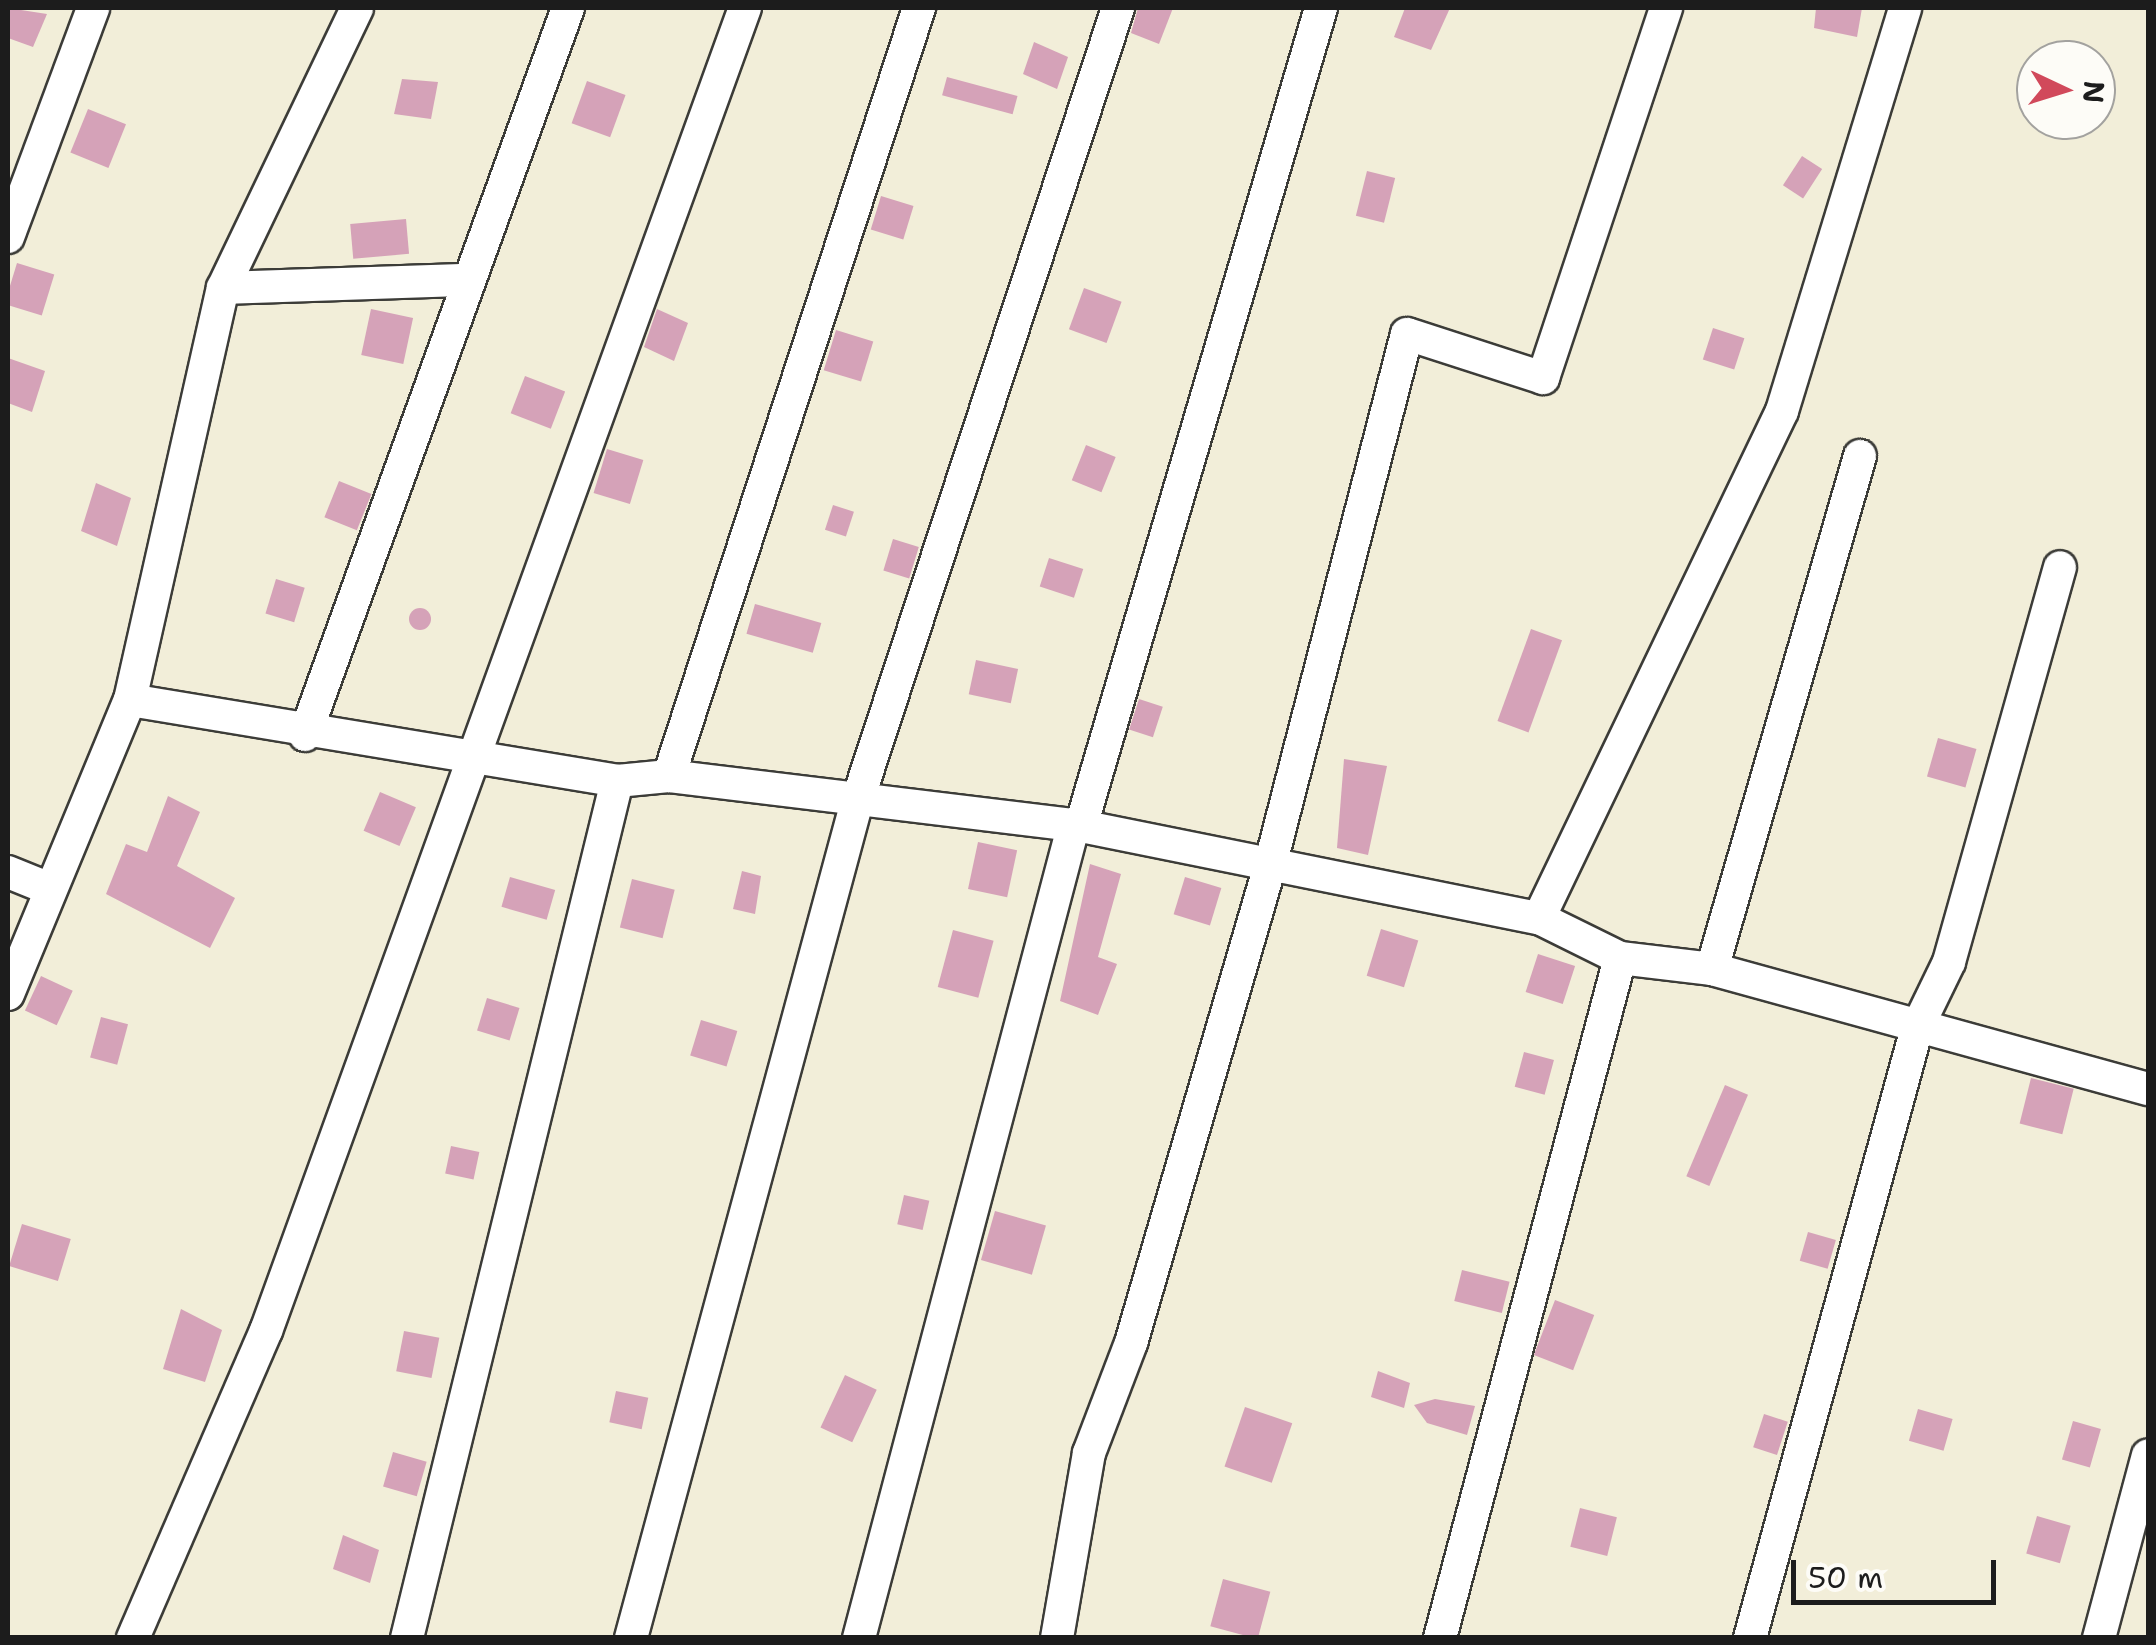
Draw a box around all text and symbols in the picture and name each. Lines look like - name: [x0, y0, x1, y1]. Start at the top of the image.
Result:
- north arrow: [2016, 40, 2116, 140]
- text: N: [2074, 80, 2114, 104]
- scale bar: [1796, 1540, 2001, 1602]
- text: 50 m: [1808, 1557, 1883, 1598]

